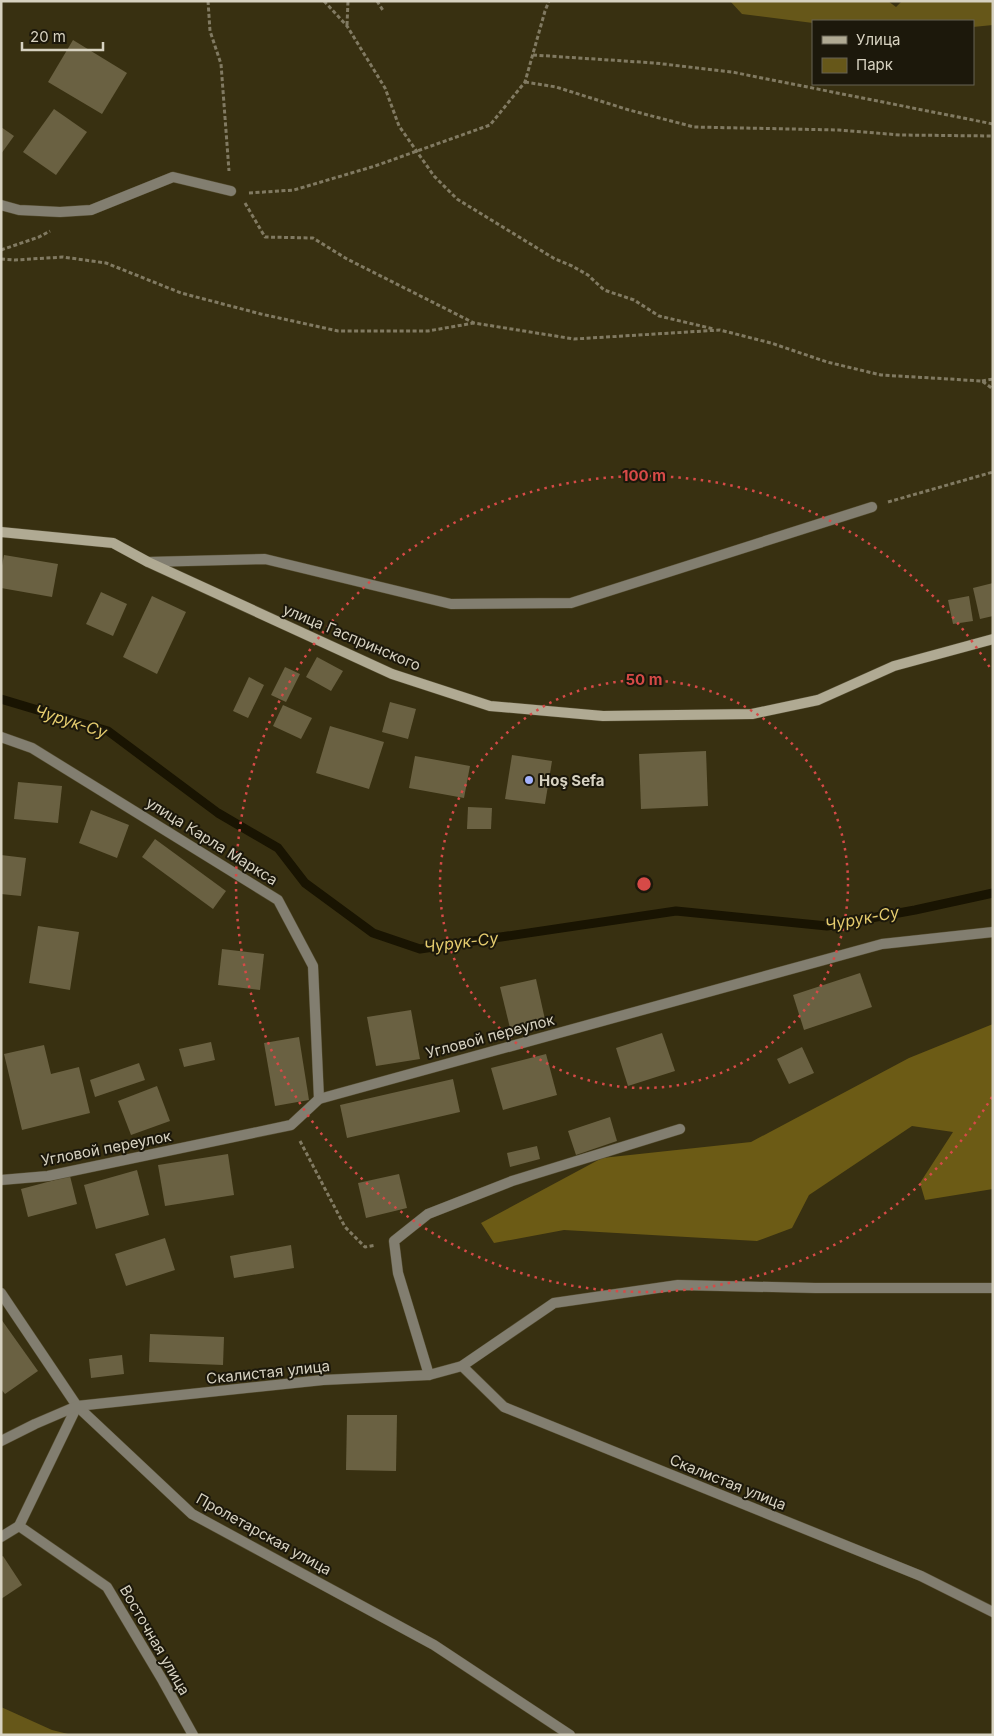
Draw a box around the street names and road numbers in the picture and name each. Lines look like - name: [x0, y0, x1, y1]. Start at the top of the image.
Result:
- street label: улица Гаспринского: [280, 599, 424, 675]
- street label: улица Карла Маркса: [143, 793, 281, 889]
- street label: Угловой переулок: [424, 1010, 556, 1062]
- street label: Угловой переулок: [39, 1126, 173, 1170]
- street label: Скалистая улица: [205, 1356, 331, 1388]
- street label: Скалистая улица: [667, 1450, 789, 1514]
- street label: Пролетарская улица: [193, 1489, 335, 1579]
- street label: Восточная улица: [116, 1581, 194, 1699]

